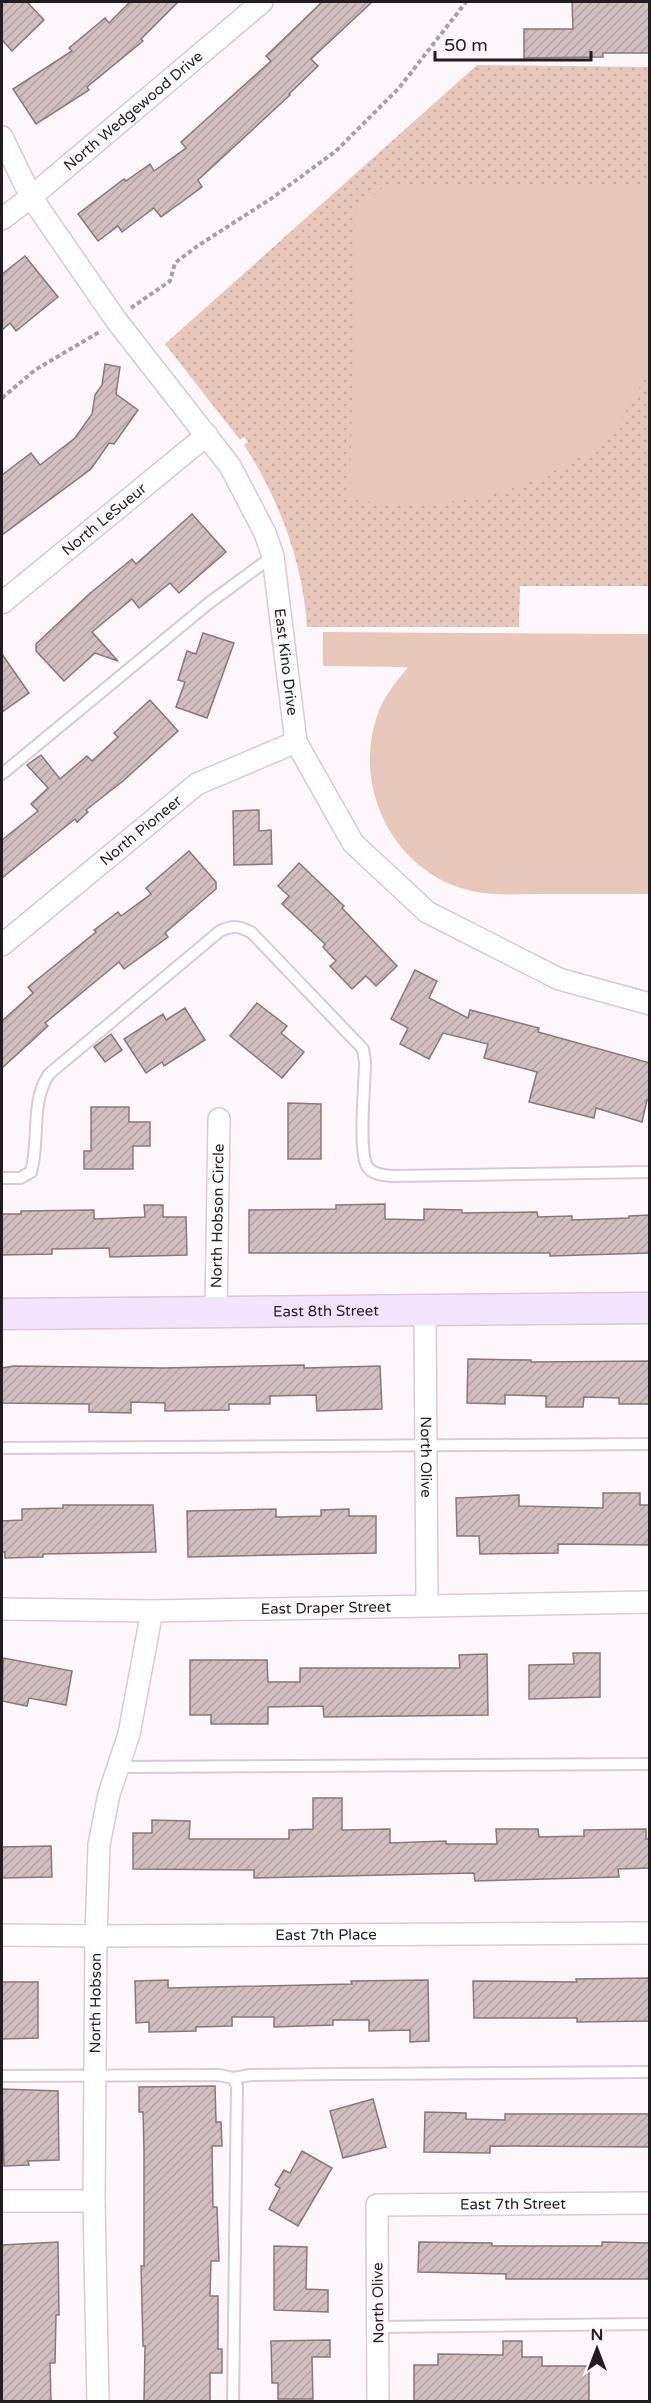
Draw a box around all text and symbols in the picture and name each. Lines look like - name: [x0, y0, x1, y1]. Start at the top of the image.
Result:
- scale bar: [435, 24, 591, 62]
- text: 50 m: [444, 34, 488, 56]
- street label: North Wedgewood Drive: [60, 47, 206, 175]
- street label: North LeSueur: [58, 479, 150, 559]
- street label: East Kino Drive: [271, 607, 302, 716]
- street label: North Pioneer: [96, 791, 185, 869]
- street label: North Hobson Circle: [207, 1144, 228, 1288]
- street label: East 8th Street: [273, 1302, 379, 1320]
- street label: North Olive: [417, 1416, 435, 1498]
- street label: East Draper Street: [261, 1598, 392, 1618]
- street label: East 7th Place: [275, 1925, 377, 1944]
- street label: North Hobson: [86, 1953, 105, 2053]
- street label: East 7th Street: [460, 2195, 566, 2213]
- street label: North Olive: [368, 2262, 388, 2344]
- north arrow: [567, 2319, 627, 2379]
- text: N: [591, 2325, 603, 2345]

